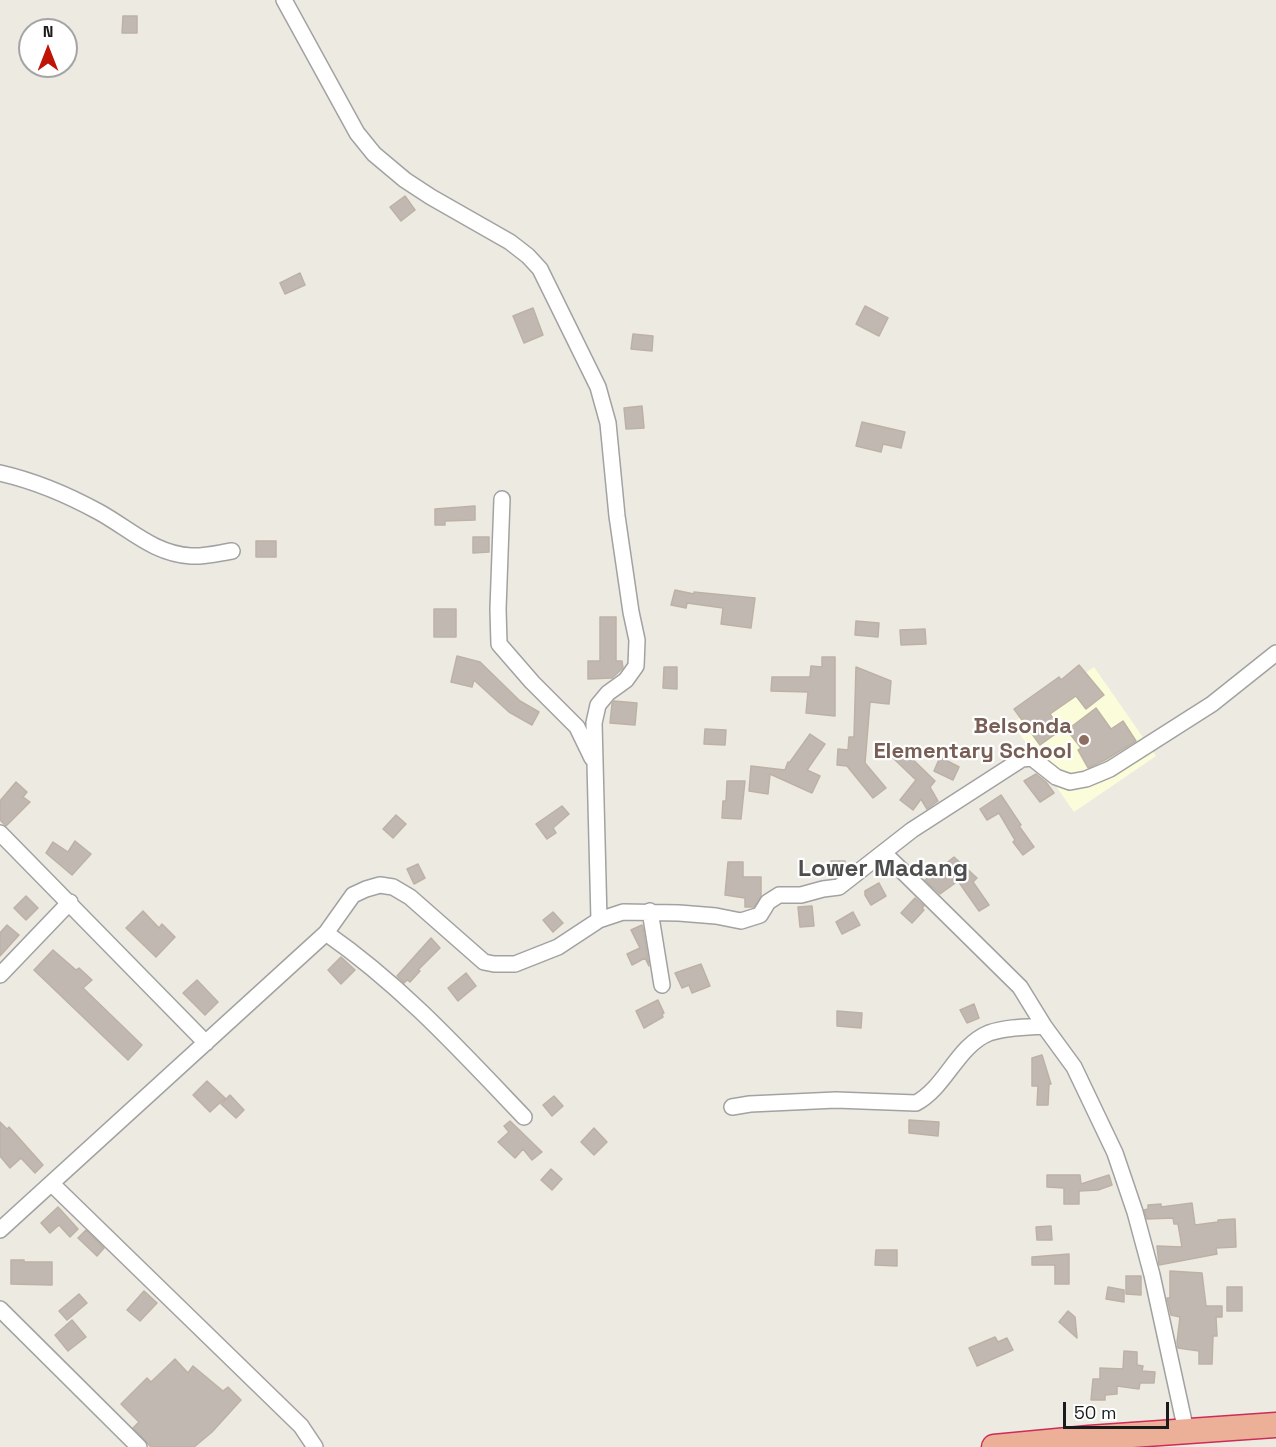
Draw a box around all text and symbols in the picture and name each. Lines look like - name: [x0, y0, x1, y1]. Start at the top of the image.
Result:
- north arrow: [18, 18, 78, 78]
- text: N: [43, 21, 53, 42]
- place label: Belsonda Elementary School: [873, 714, 1072, 766]
- marker: Belsonda Elementary School: [1077, 733, 1091, 747]
- district label: Lower Madang: [798, 855, 968, 883]
- scale bar: [1066, 1390, 1172, 1428]
- text: 50 m: [1074, 1401, 1116, 1424]

